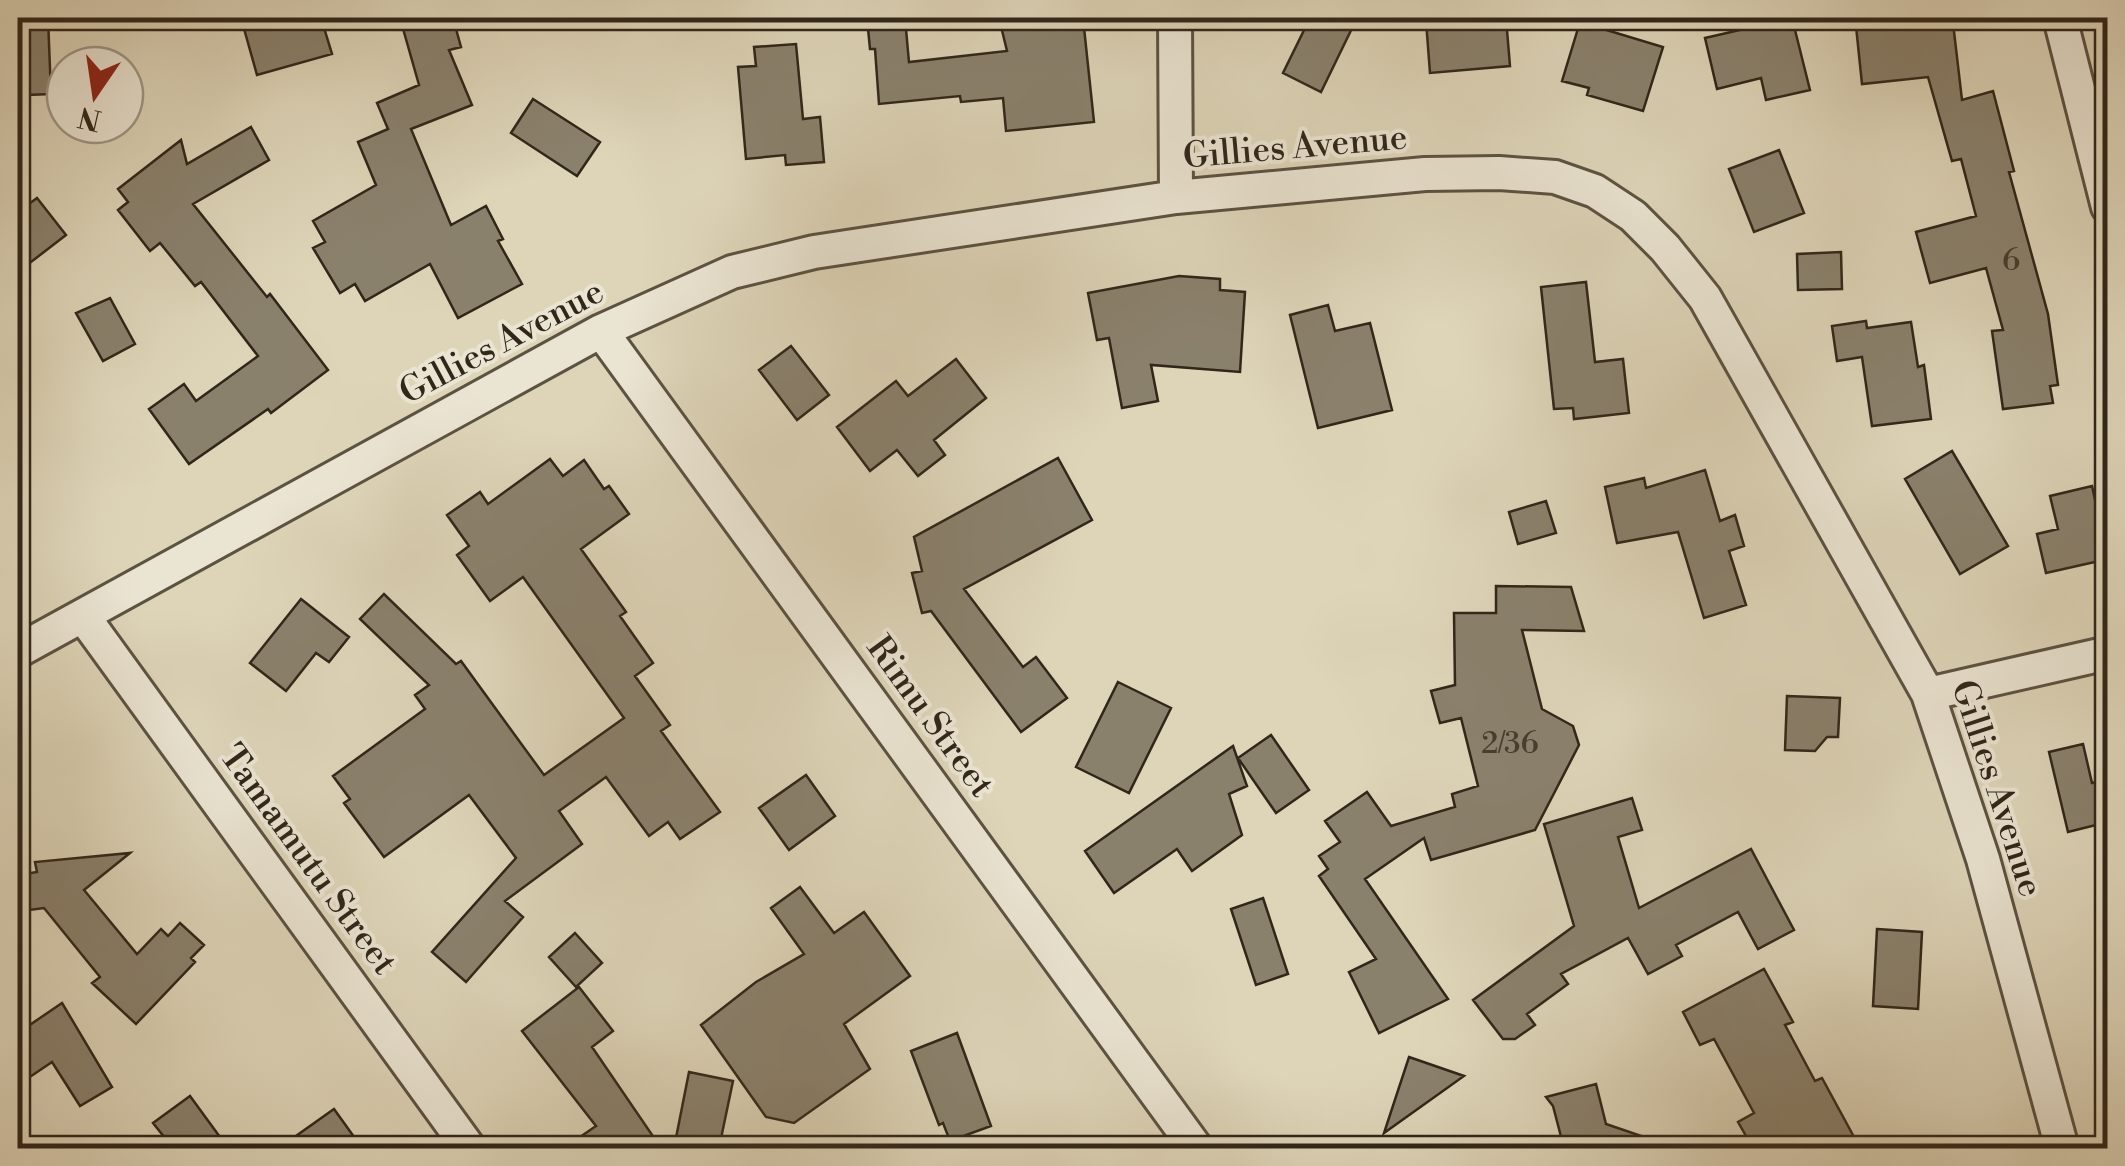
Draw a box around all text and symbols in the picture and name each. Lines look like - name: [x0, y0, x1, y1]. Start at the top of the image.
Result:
- north arrow: [45, 45, 145, 145]
- text: N: [75, 98, 104, 137]
- street label: Gillies Avenue: [1181, 116, 1409, 179]
- house number: 6: [2002, 242, 2020, 280]
- street label: Gillies Avenue: [392, 270, 611, 414]
- street label: Rimu Street: [857, 628, 1003, 806]
- street label: Gillies Avenue: [1941, 675, 2052, 902]
- house number: 2/36: [1481, 725, 1539, 763]
- street label: Tamamutu Street: [210, 736, 406, 983]

